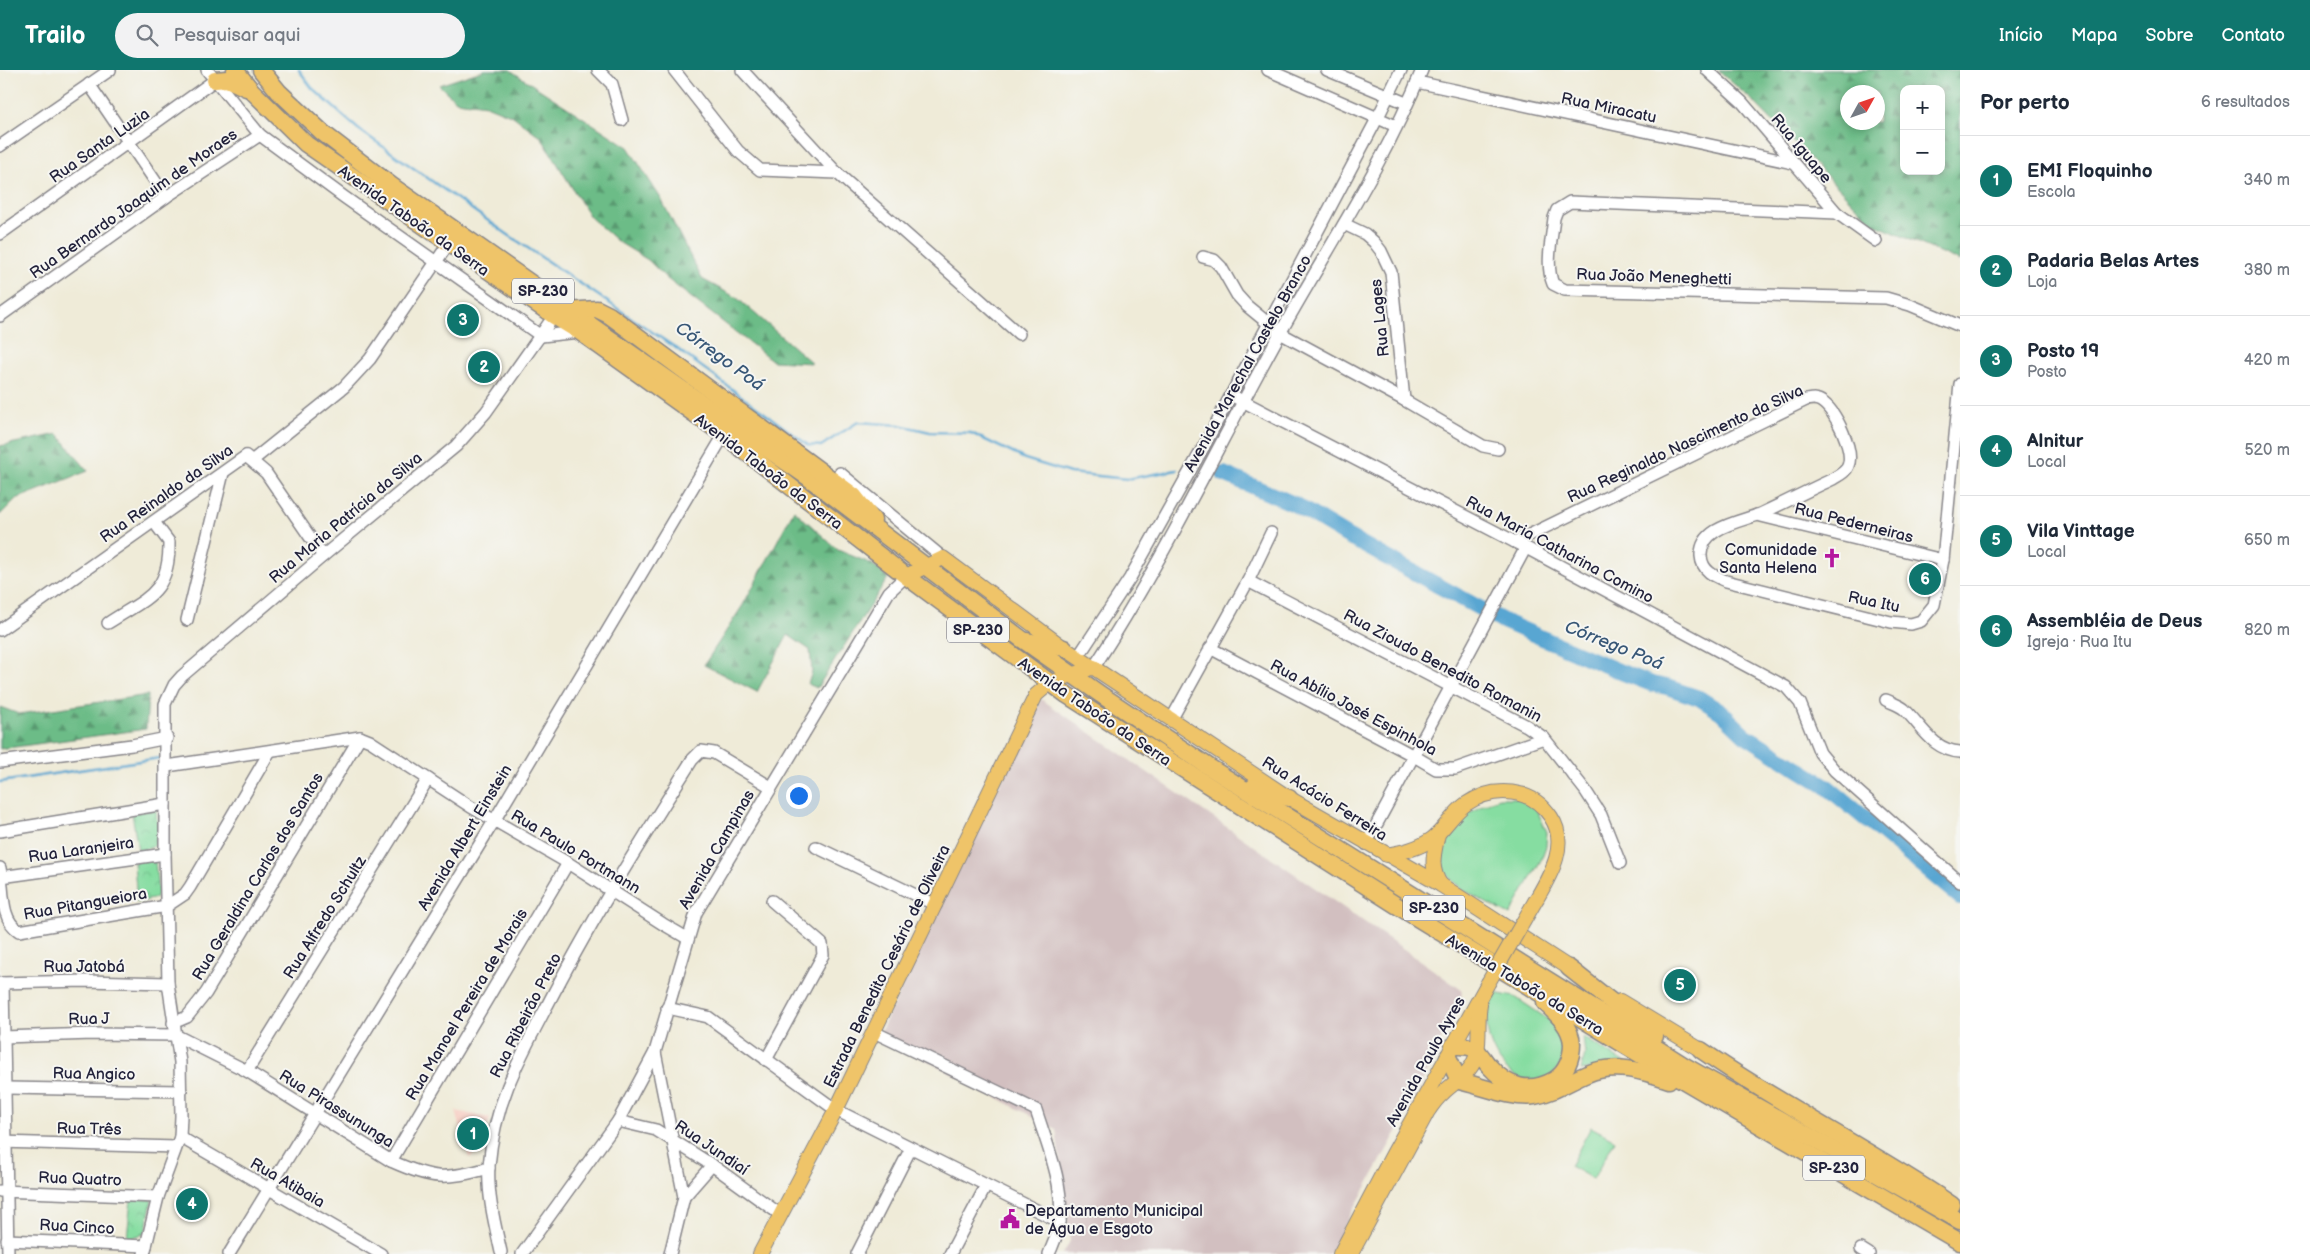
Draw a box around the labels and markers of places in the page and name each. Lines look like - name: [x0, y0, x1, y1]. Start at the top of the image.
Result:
- pin: 3: [447, 301, 479, 339]
- pin: 2: [468, 348, 500, 386]
- place label: Comunidade Santa Helena: [1719, 541, 1818, 578]
- church icon: Comunidade Santa Helena: [1821, 547, 1843, 569]
- pin: 6: [1909, 560, 1941, 598]
- pin: 5: [1664, 966, 1696, 1004]
- pin: 1: [457, 1115, 489, 1153]
- pin: 4: [176, 1185, 208, 1223]
- place label: Departamento Municipal de Água e Esgoto: [1025, 1202, 1203, 1239]
- public building icon: Departamento Municipal de Água e Esgoto: [999, 1208, 1021, 1230]

